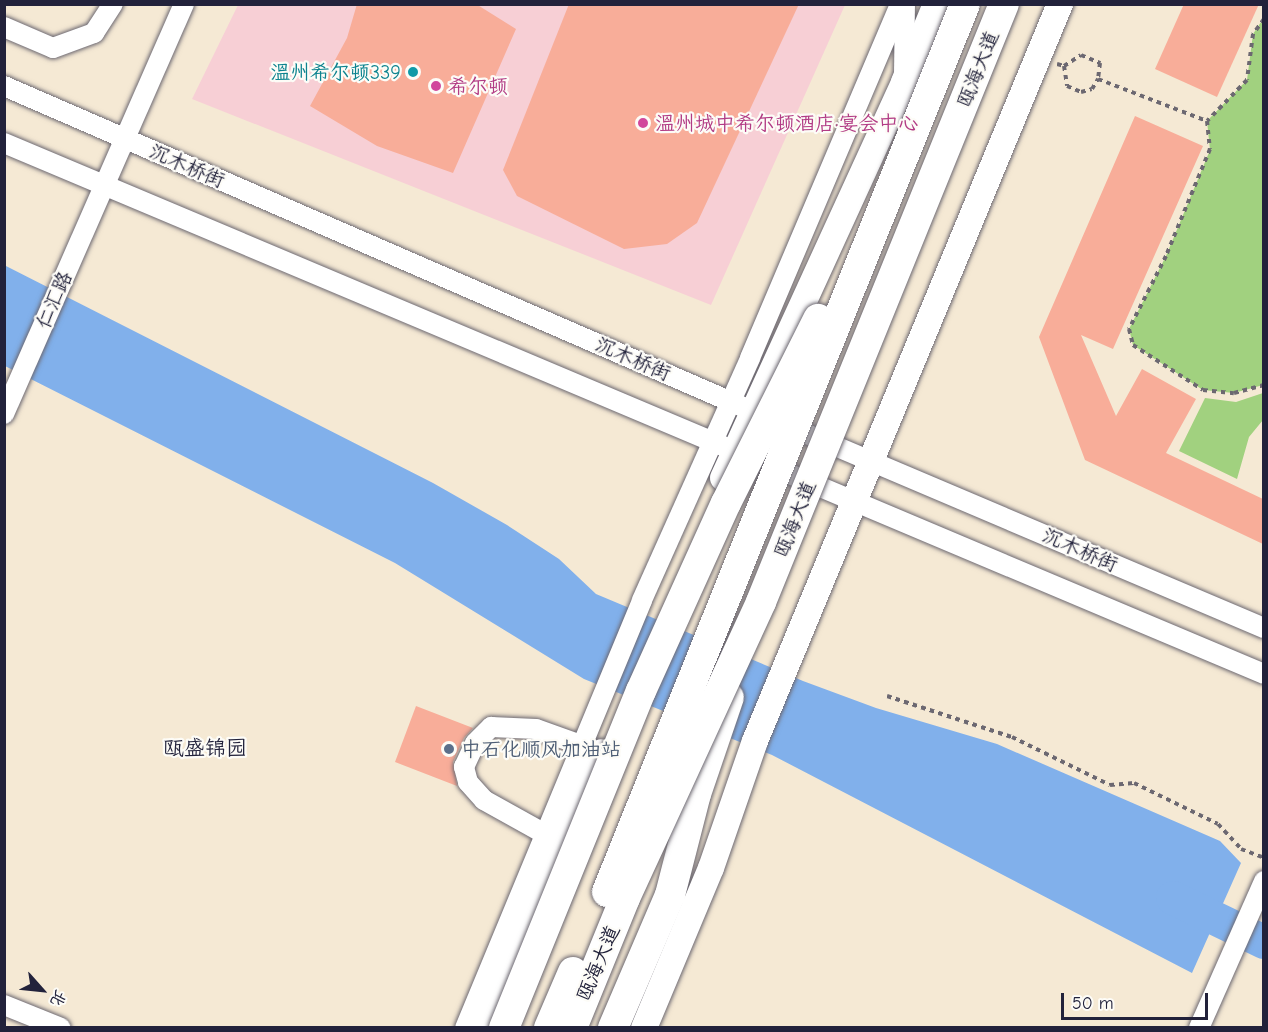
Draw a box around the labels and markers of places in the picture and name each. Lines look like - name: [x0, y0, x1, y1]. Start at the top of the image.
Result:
- place label: 温州希尔顿339: [270, 60, 401, 84]
- marker: 温州希尔顿339: [406, 65, 420, 79]
- place label: 希尔顿: [448, 74, 508, 98]
- marker: 希尔顿: [429, 79, 443, 93]
- place label: 温州城中希尔顿酒店·宴会中心: [655, 111, 919, 135]
- marker: 温州城中希尔顿酒店·宴会中心: [636, 116, 650, 130]
- place label: 中石化顺风加油站: [461, 737, 621, 761]
- marker: 中石化顺风加油站: [442, 742, 456, 756]

